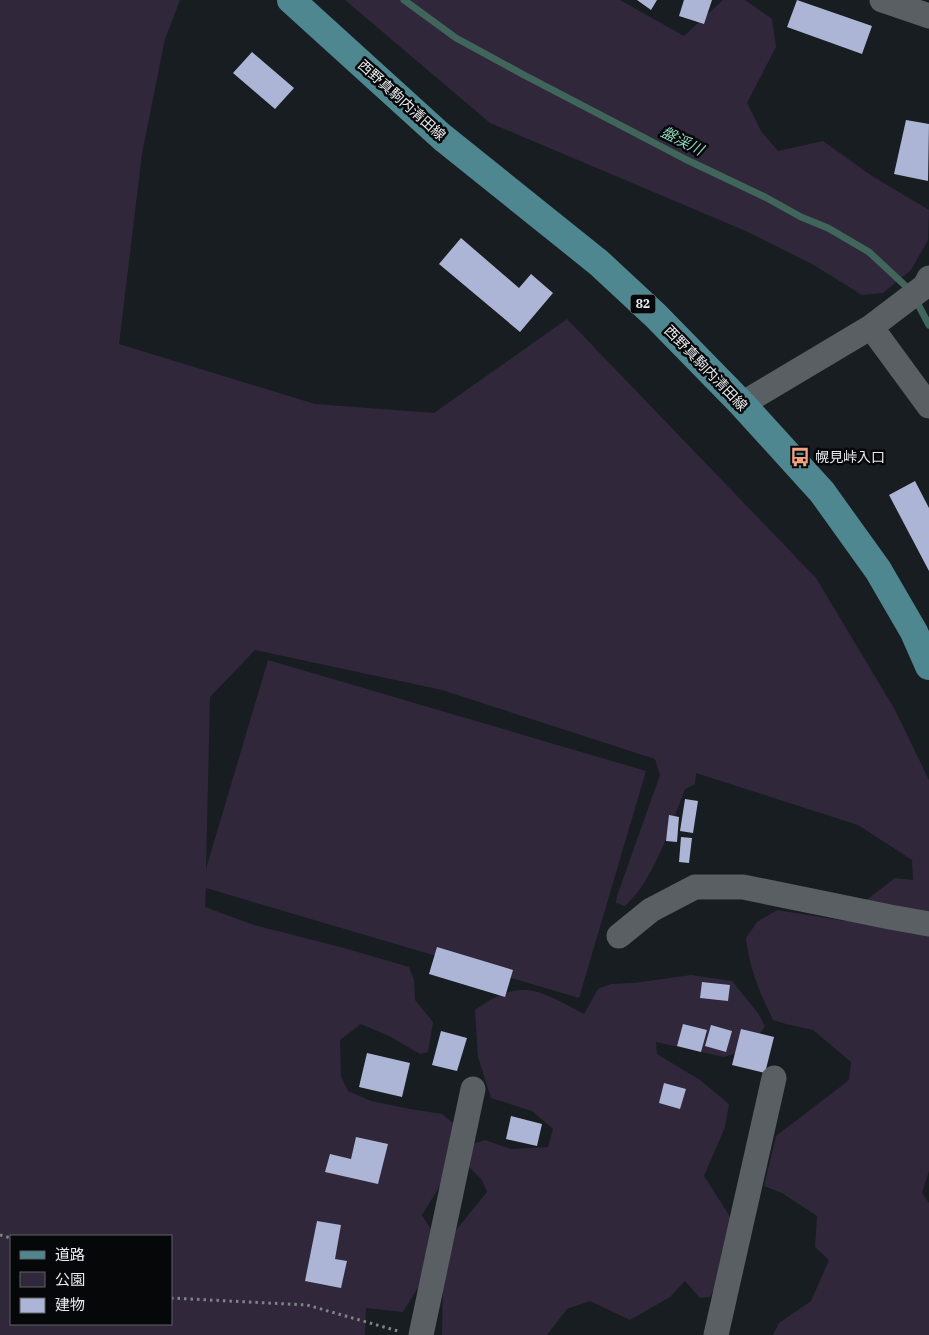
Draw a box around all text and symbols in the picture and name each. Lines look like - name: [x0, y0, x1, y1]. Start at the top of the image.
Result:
- street label: 西野真駒内清田線: [354, 56, 450, 144]
- water label: 盤渓川: [658, 122, 708, 160]
- road number: 82: [630, 294, 656, 314]
- street label: 西野真駒内清田線: [661, 321, 751, 415]
- bus stop icon: 幌見峠入口: [789, 446, 811, 468]
- place label: 幌見峠入口: [815, 448, 885, 466]
- legend: [10, 1235, 172, 1325]
- text: 道路: [55, 1245, 85, 1264]
- text: 公園: [55, 1270, 85, 1289]
- text: 建物: [55, 1295, 85, 1314]

